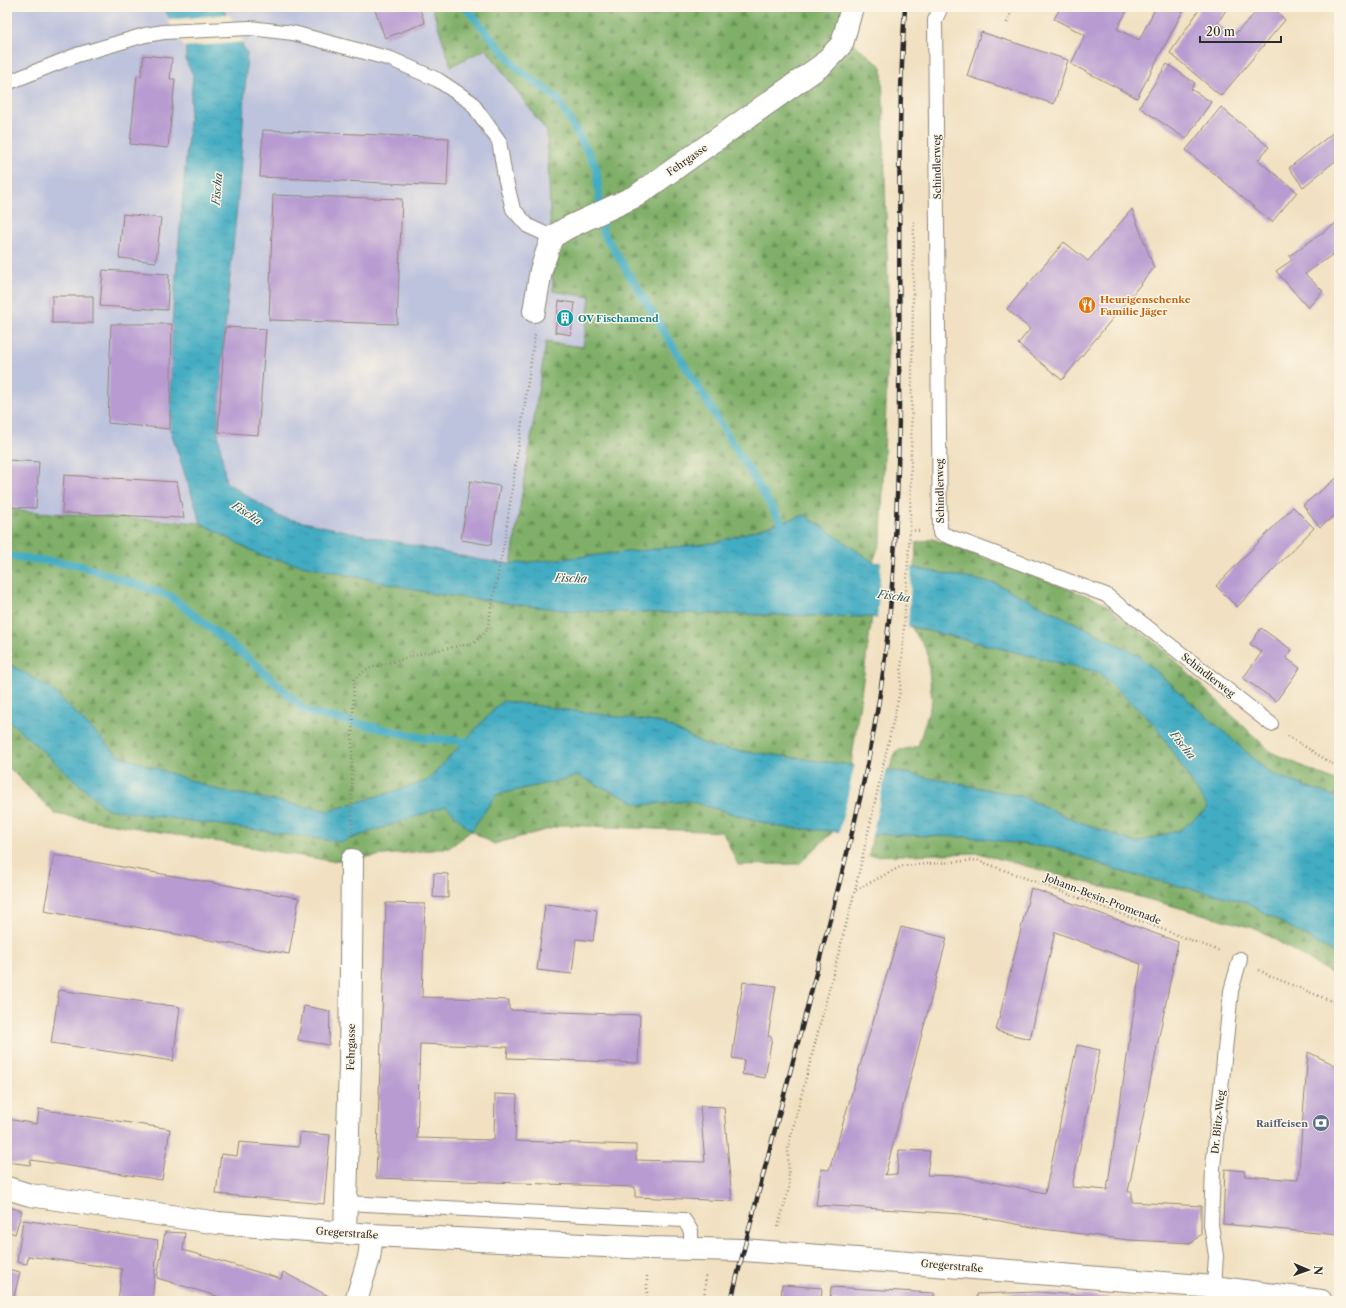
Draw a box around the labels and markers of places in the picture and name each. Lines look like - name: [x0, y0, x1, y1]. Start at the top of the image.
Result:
- place label: Heurigenschenke Familie Jäger: [1100, 293, 1191, 318]
- restaurant icon: Heurigenschenke Familie Jäger: [1077, 295, 1097, 315]
- building icon: OV Fischamend: [555, 308, 575, 328]
- place label: OV Fischamend: [578, 312, 659, 325]
- bank icon: Raiffeisen: [1311, 1113, 1331, 1133]
- place label: Raiffeisen: [1256, 1117, 1308, 1130]

